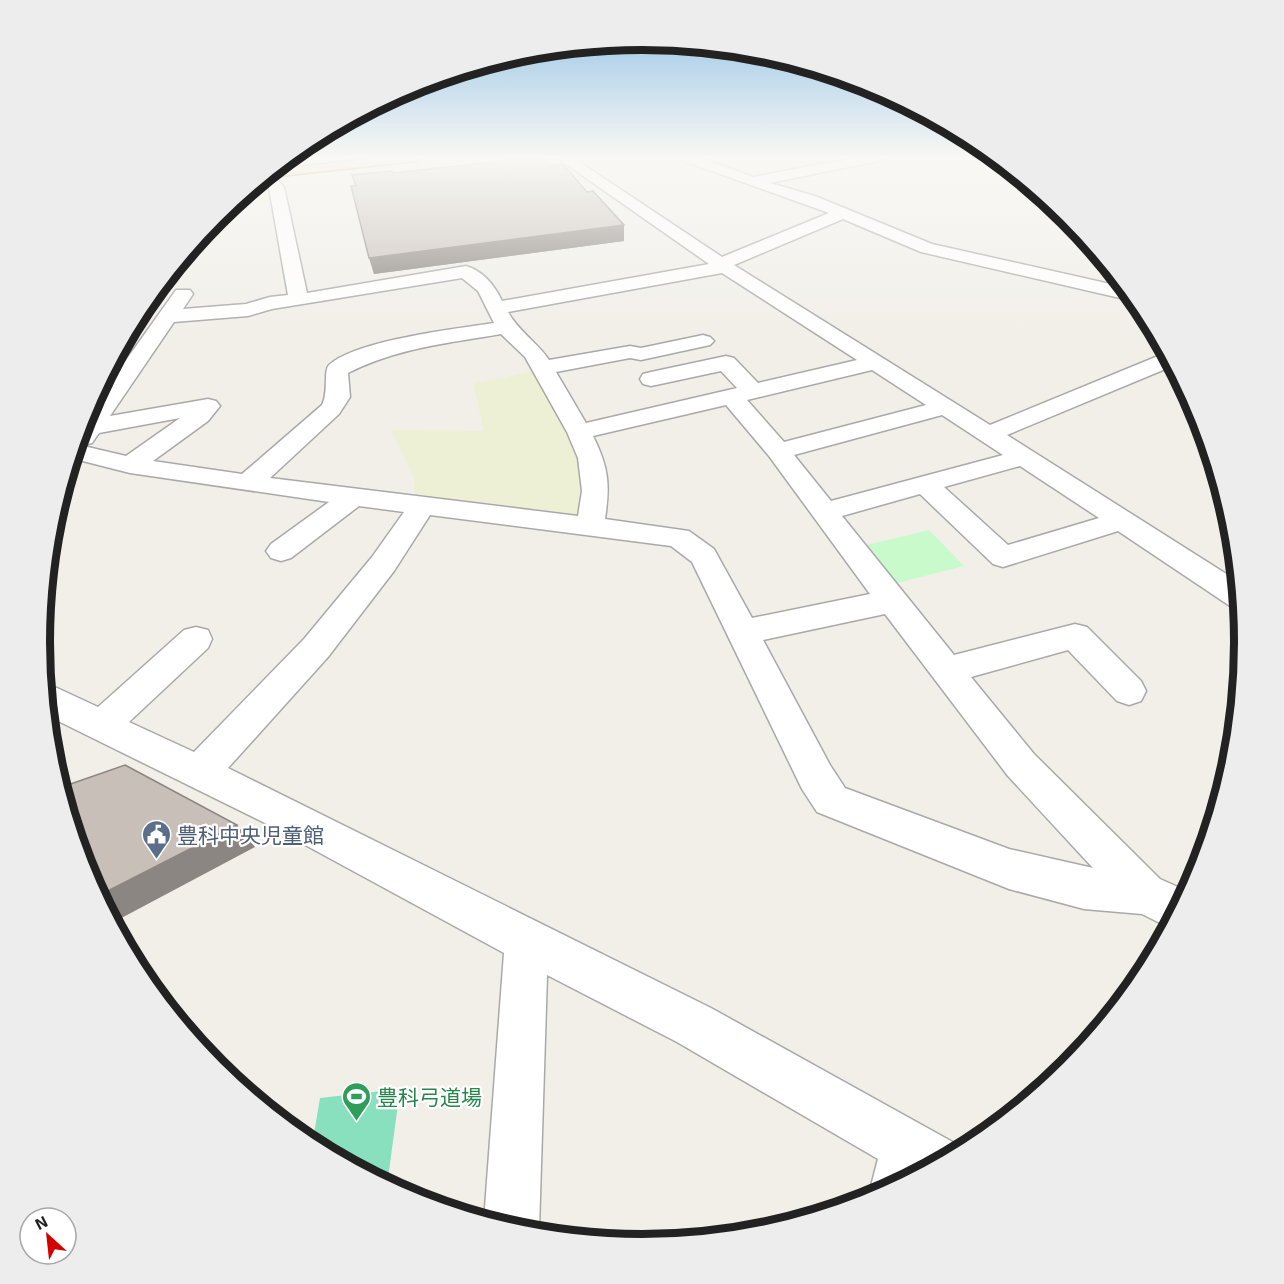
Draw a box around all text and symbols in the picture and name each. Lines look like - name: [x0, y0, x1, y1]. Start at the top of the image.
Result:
- public building icon: 豊科中央児童館: [140, 818, 172, 860]
- place label: 豊科中央児童館: [177, 822, 324, 847]
- sports icon: 豊科弓道場: [340, 1080, 372, 1122]
- place label: 豊科弓道場: [377, 1084, 482, 1109]
- north arrow: [18, 1206, 78, 1266]
- text: N: [31, 1211, 50, 1233]

